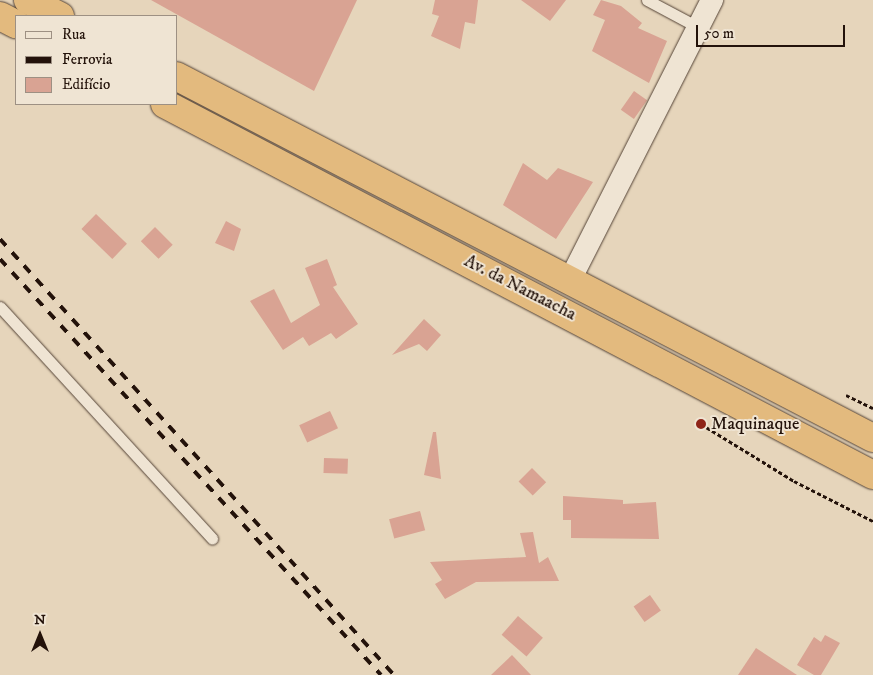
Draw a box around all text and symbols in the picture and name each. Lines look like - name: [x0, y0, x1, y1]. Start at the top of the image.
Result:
- legend: [15, 15, 178, 105]
- scale bar: [698, 15, 847, 47]
- text: 50 m: [704, 24, 734, 43]
- text: Rua: [62, 25, 86, 44]
- text: Ferrovia: [62, 50, 112, 69]
- text: Edifício: [62, 75, 110, 94]
- street label: Av. da Namaacha: [460, 250, 580, 326]
- place label: Maquinaque: [711, 413, 799, 435]
- marker: Maquinaque: [695, 418, 707, 430]
- north arrow: [15, 610, 65, 660]
- text: N: [34, 611, 46, 629]

